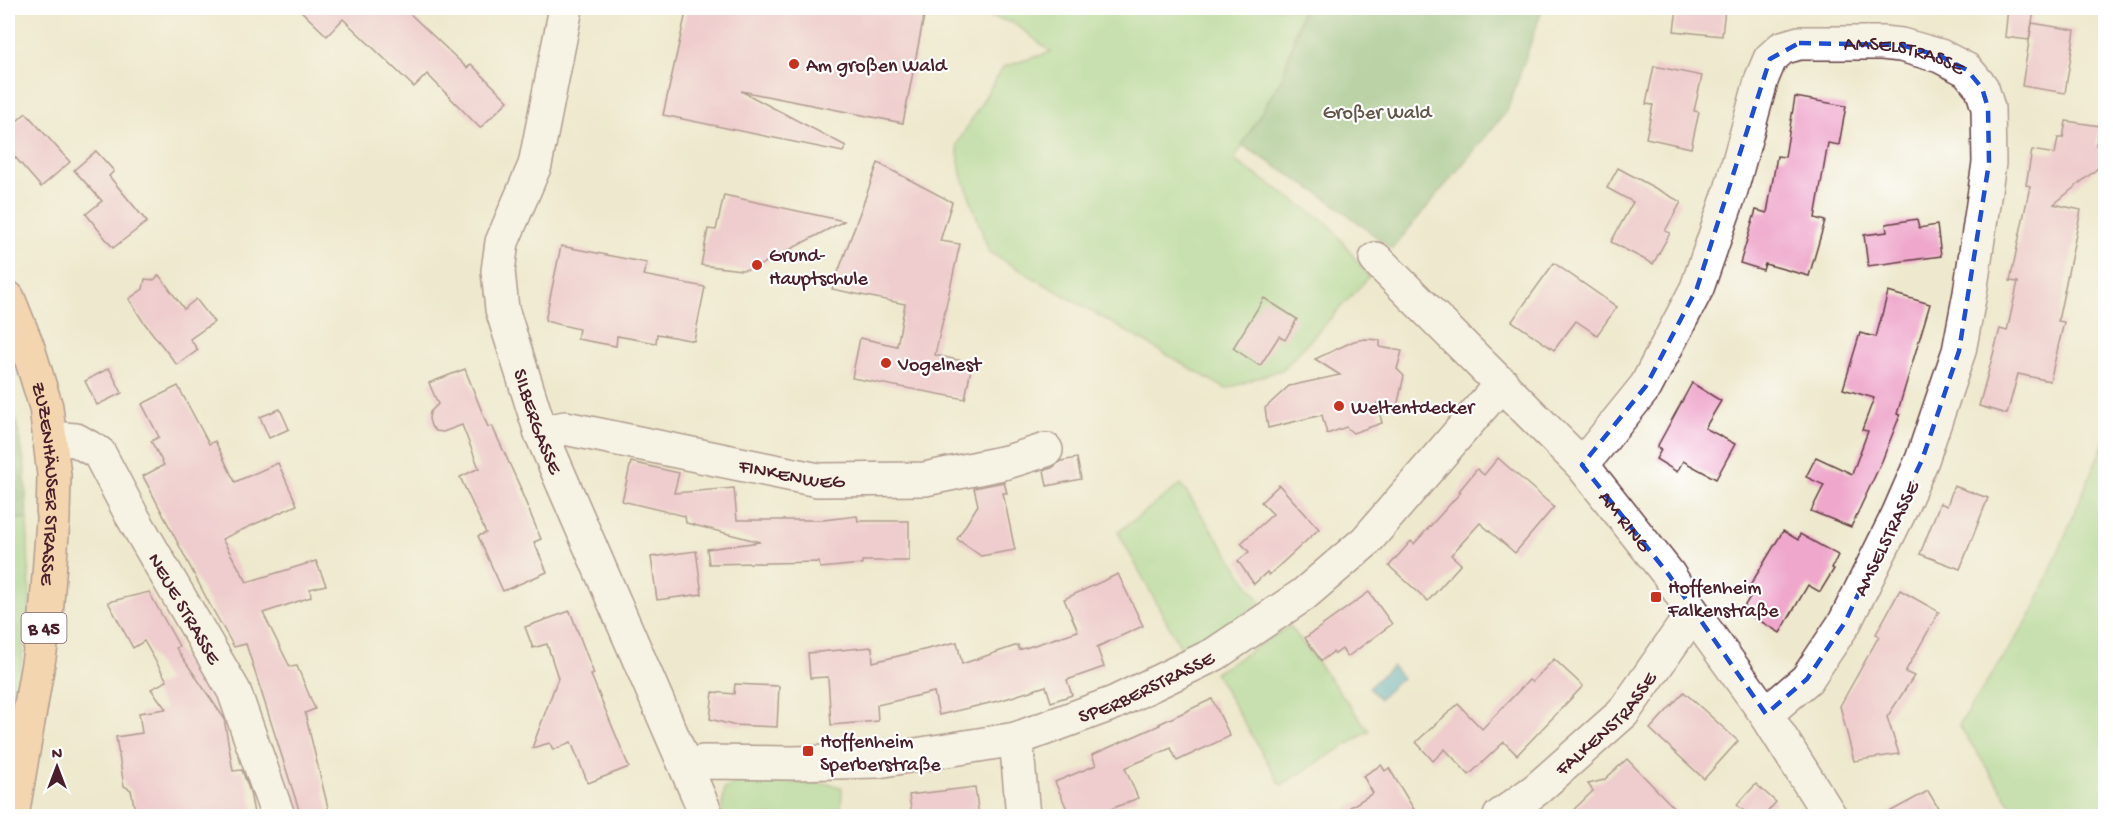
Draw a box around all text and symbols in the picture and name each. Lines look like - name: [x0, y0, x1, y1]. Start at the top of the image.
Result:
- street label: AMSELSTRASSE: [1844, 35, 1969, 83]
- place label: Am großen Wald: [806, 56, 949, 79]
- marker: Am großen Wald: [787, 57, 801, 71]
- park label: Großer Wald: [1323, 103, 1434, 126]
- place label: Grund- Hauptschule: [769, 246, 869, 292]
- marker: Grund- Hauptschule: [750, 258, 764, 272]
- place label: Vogelnest: [897, 355, 983, 378]
- marker: Vogelnest: [879, 356, 893, 370]
- street label: SILBERGASSE: [506, 366, 566, 480]
- street label: ZUZENHÄUSER STRASSE: [24, 380, 62, 587]
- place label: Weltentdecker: [1351, 398, 1476, 421]
- marker: Weltentdecker: [1332, 399, 1346, 413]
- street label: FINKENWEG: [735, 456, 846, 495]
- street label: AMSELSTRASSE: [1850, 477, 1927, 601]
- street label: AM RING: [1592, 487, 1655, 559]
- street label: NEUE STRASSE: [141, 550, 225, 671]
- place label: Hoffenheim Falkenstraße: [1667, 578, 1779, 624]
- marker: Hoffenheim Falkenstraße: [1649, 590, 1663, 604]
- road number: B 45: [22, 613, 66, 643]
- street label: SPERBERSTRASSE: [1076, 648, 1220, 730]
- street label: FALKENSTRASSE: [1551, 667, 1664, 783]
- place label: Hoffenheim Sperberstraße: [820, 732, 941, 778]
- north arrow: [27, 737, 87, 797]
- marker: Hoffenheim Sperberstraße: [801, 744, 815, 758]
- text: N: [52, 746, 63, 765]

